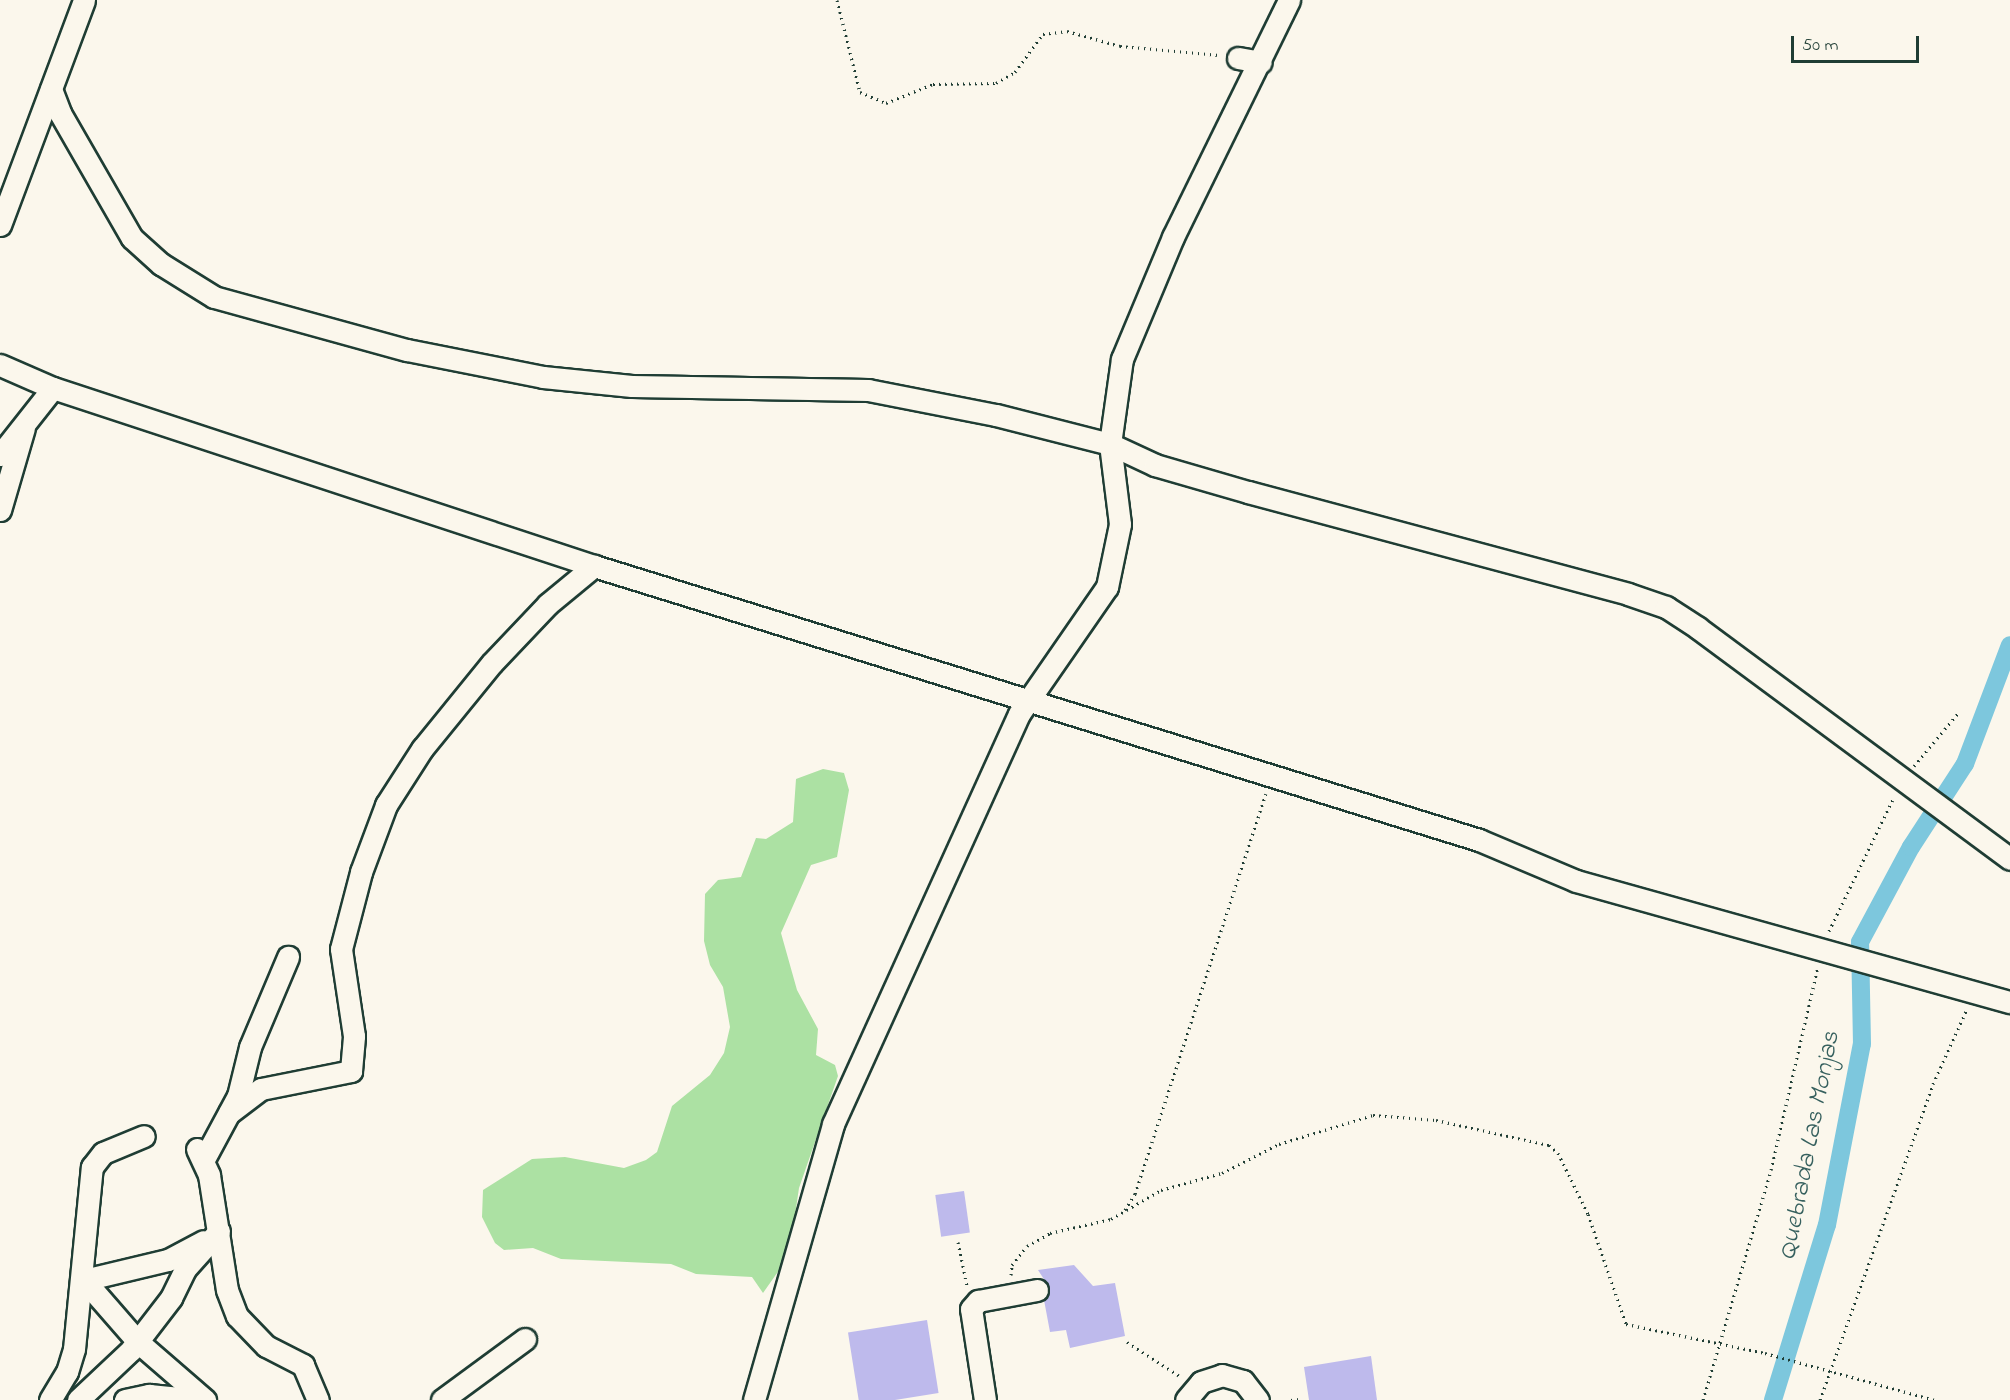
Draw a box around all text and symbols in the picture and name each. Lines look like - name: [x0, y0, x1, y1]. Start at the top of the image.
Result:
- scale bar: [1794, 24, 1922, 62]
- text: 50 m: [1802, 33, 1839, 59]
- water label: Quebrada Las Monjas: [1774, 1029, 1848, 1263]

